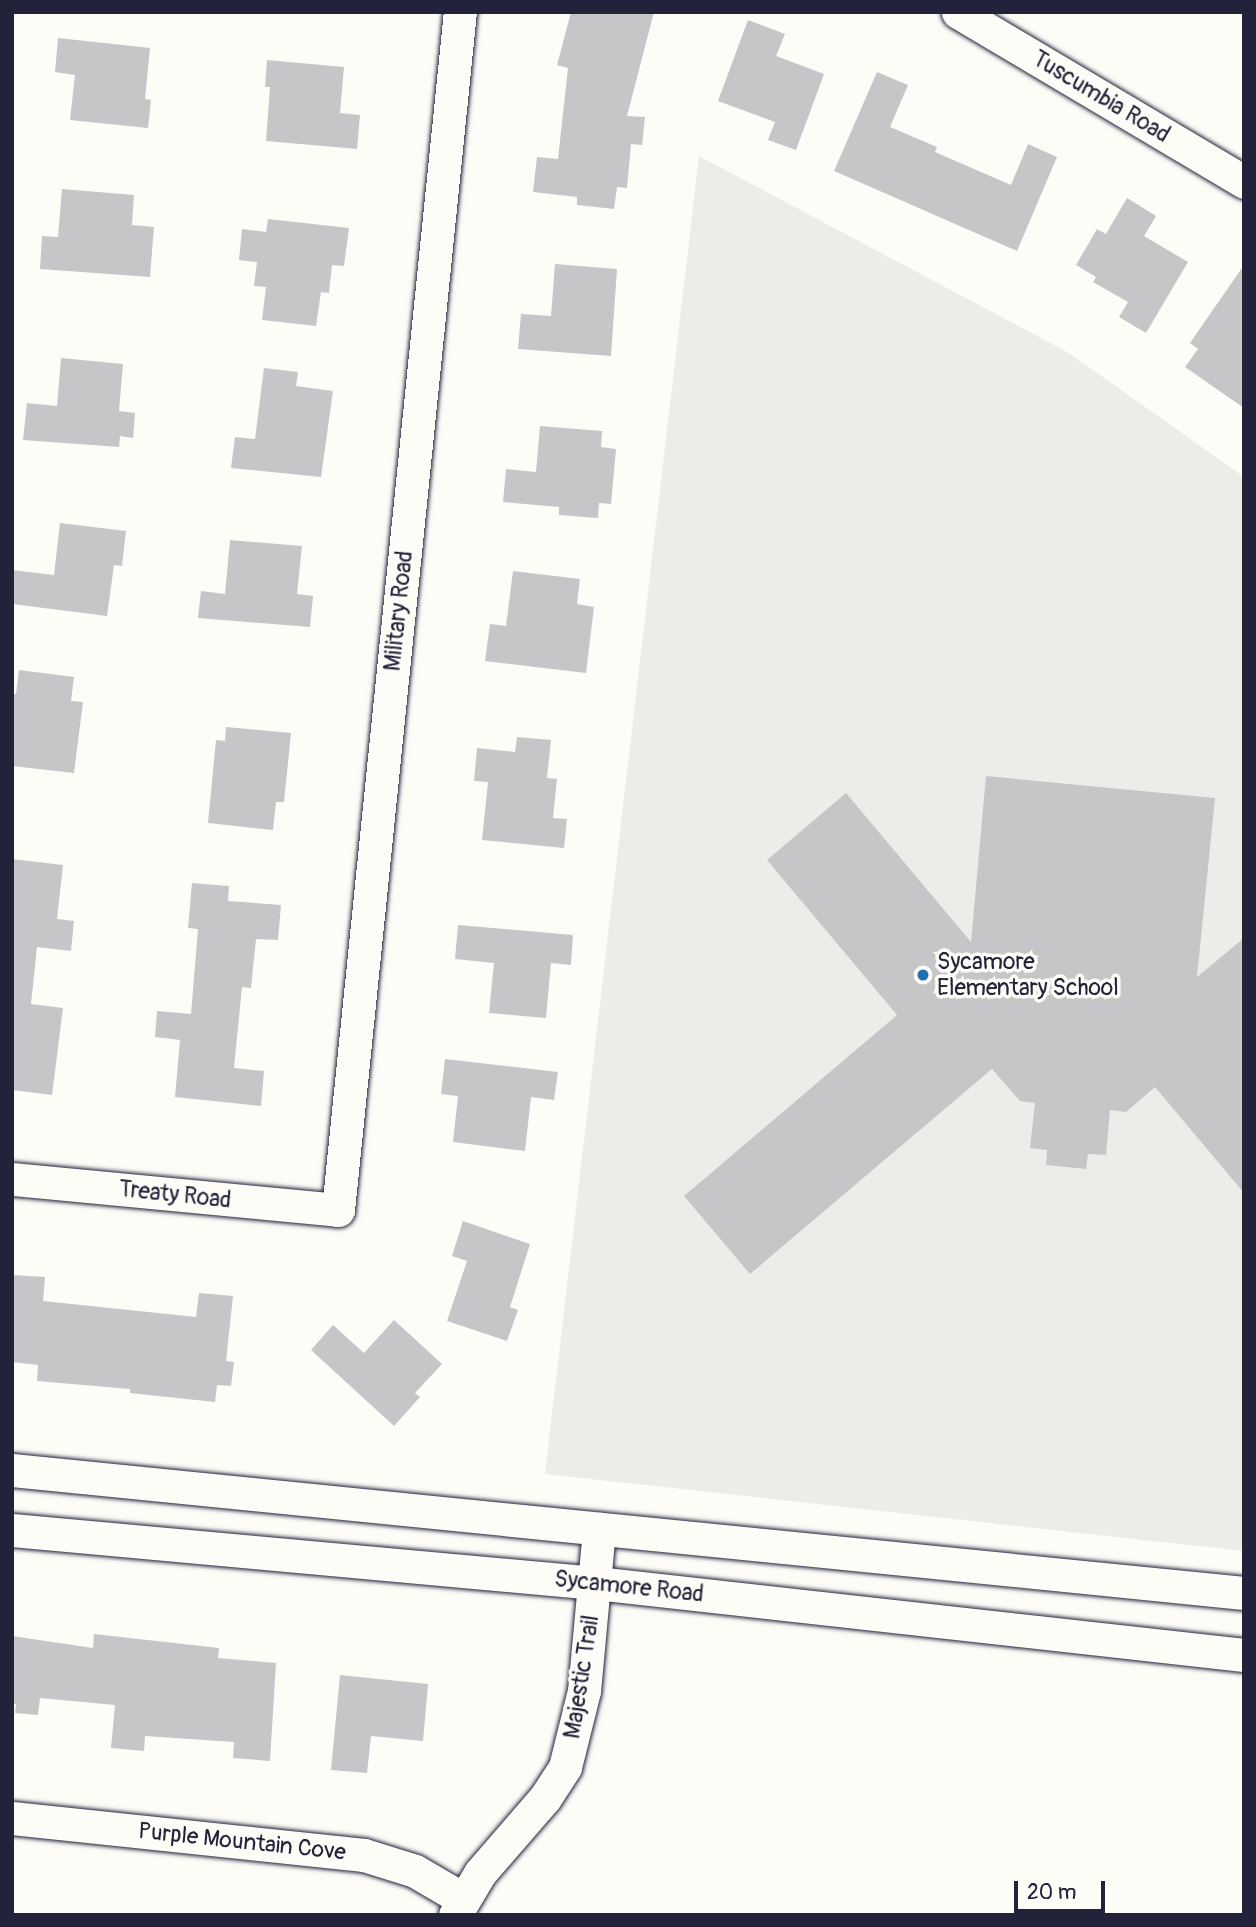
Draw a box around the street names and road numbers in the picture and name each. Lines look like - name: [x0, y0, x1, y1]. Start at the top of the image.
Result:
- street label: Tuscumbia Road: [1027, 45, 1175, 149]
- street label: Military Road: [379, 549, 419, 673]
- street label: Treaty Road: [117, 1175, 233, 1215]
- street label: Sycamore Road: [553, 1565, 705, 1609]
- street label: Majestic Trail: [559, 1613, 605, 1741]
- street label: Purple Mountain Cove: [137, 1817, 347, 1867]

